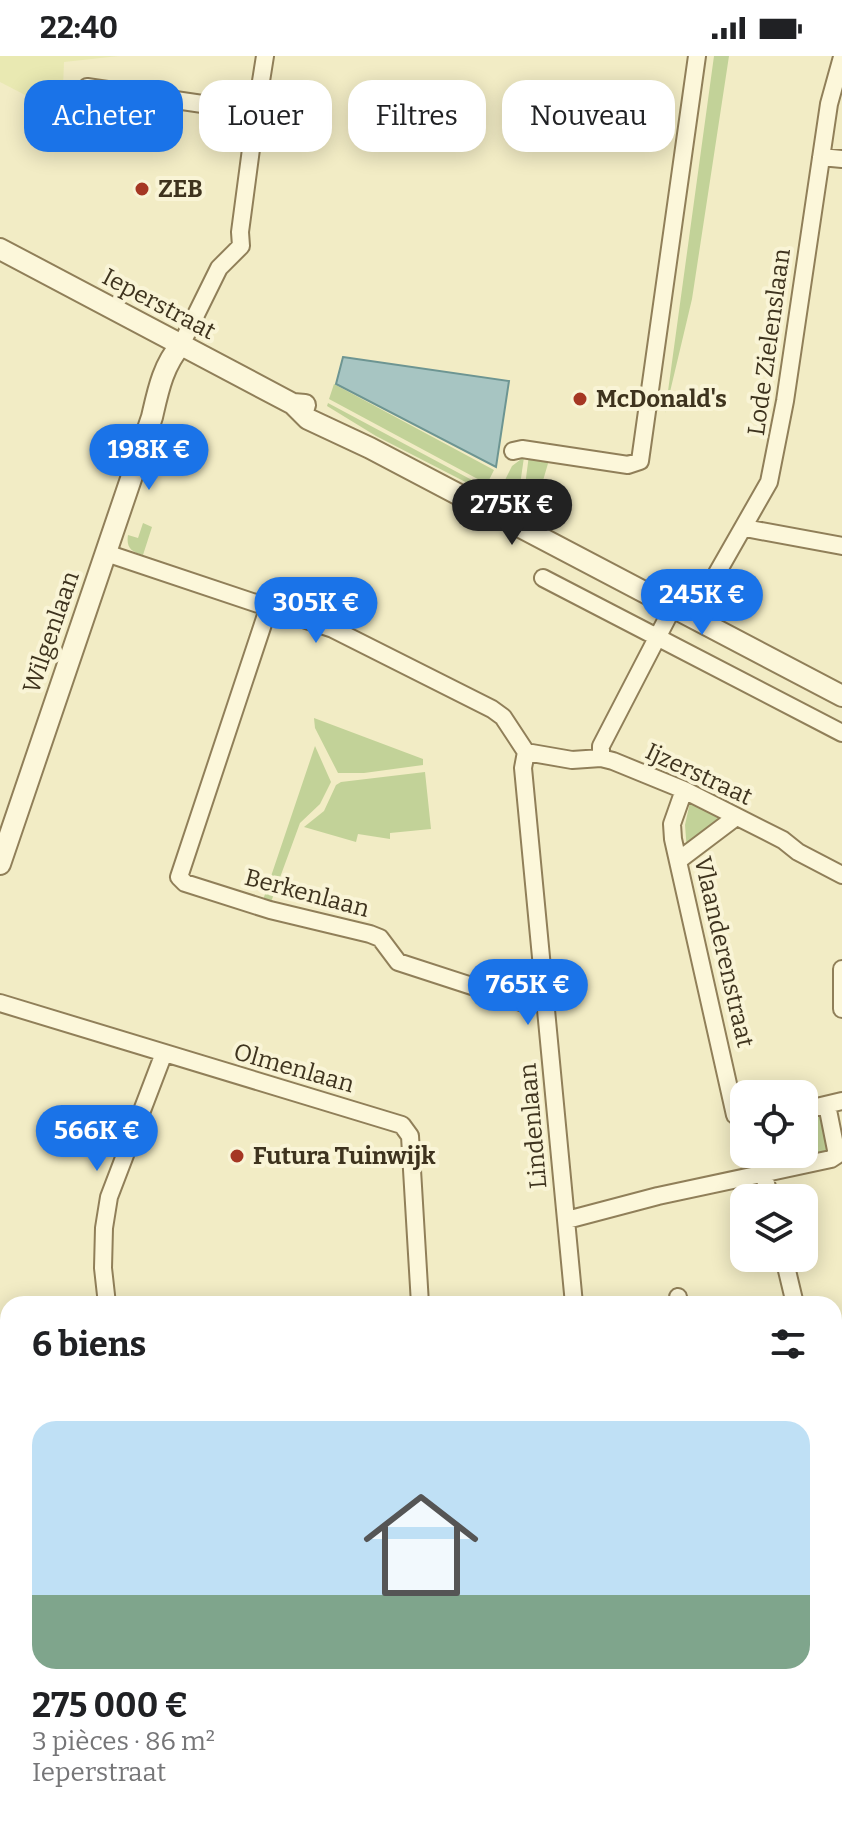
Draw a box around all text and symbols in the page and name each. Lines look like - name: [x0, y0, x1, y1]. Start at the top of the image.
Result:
- text: 22:40: [40, 10, 118, 46]
- chip: Acheter: [24, 80, 183, 152]
- chip: Louer: [199, 80, 332, 152]
- chip: Filtres: [348, 80, 486, 152]
- chip: Nouveau: [502, 80, 675, 152]
- place label: ZEB: [158, 175, 203, 203]
- marker: ZEB: [133, 180, 151, 198]
- street label: Lode Zielenslaan: [742, 247, 796, 437]
- street label: Ieperstraat: [98, 263, 221, 346]
- place label: McDonald's: [596, 385, 727, 413]
- marker: McDonald's: [571, 390, 589, 408]
- pin: 198K €: [84, 424, 214, 492]
- text: 198K €: [107, 434, 191, 465]
- pin: 275K €: [447, 479, 577, 547]
- text: 275K €: [470, 489, 554, 520]
- street label: Wilgenlaan: [17, 567, 85, 697]
- pin: 245K €: [637, 569, 767, 637]
- pin: 305K €: [251, 577, 381, 645]
- text: 245K €: [659, 579, 745, 610]
- text: 305K €: [272, 587, 360, 618]
- street label: Ijzerstraat: [641, 737, 757, 811]
- street label: Vlaanderenstraat: [688, 854, 760, 1050]
- street label: Berkenlaan: [242, 863, 372, 923]
- pin: 765K €: [463, 959, 593, 1027]
- text: 765K €: [486, 969, 570, 1000]
- street label: Olmenlaan: [231, 1037, 357, 1099]
- street label: Lindenlaan: [514, 1062, 552, 1190]
- map controls: [730, 1080, 818, 1272]
- button: locate: [730, 1080, 818, 1168]
- pin: 566K €: [32, 1105, 162, 1173]
- text: 566K €: [54, 1115, 140, 1146]
- place label: Futura Tuinwijk: [253, 1142, 436, 1170]
- marker: Futura Tuinwijk: [228, 1147, 246, 1165]
- button: layers: [730, 1184, 818, 1272]
- icon: filters: [766, 1322, 810, 1366]
- text: 6 biens: [32, 1324, 146, 1365]
- icon: home: [349, 1473, 493, 1617]
- text: 275 000 €: [32, 1685, 188, 1726]
- text: 3 pièces · 86 m²: [32, 1726, 215, 1757]
- text: Ieperstraat: [32, 1757, 166, 1788]

